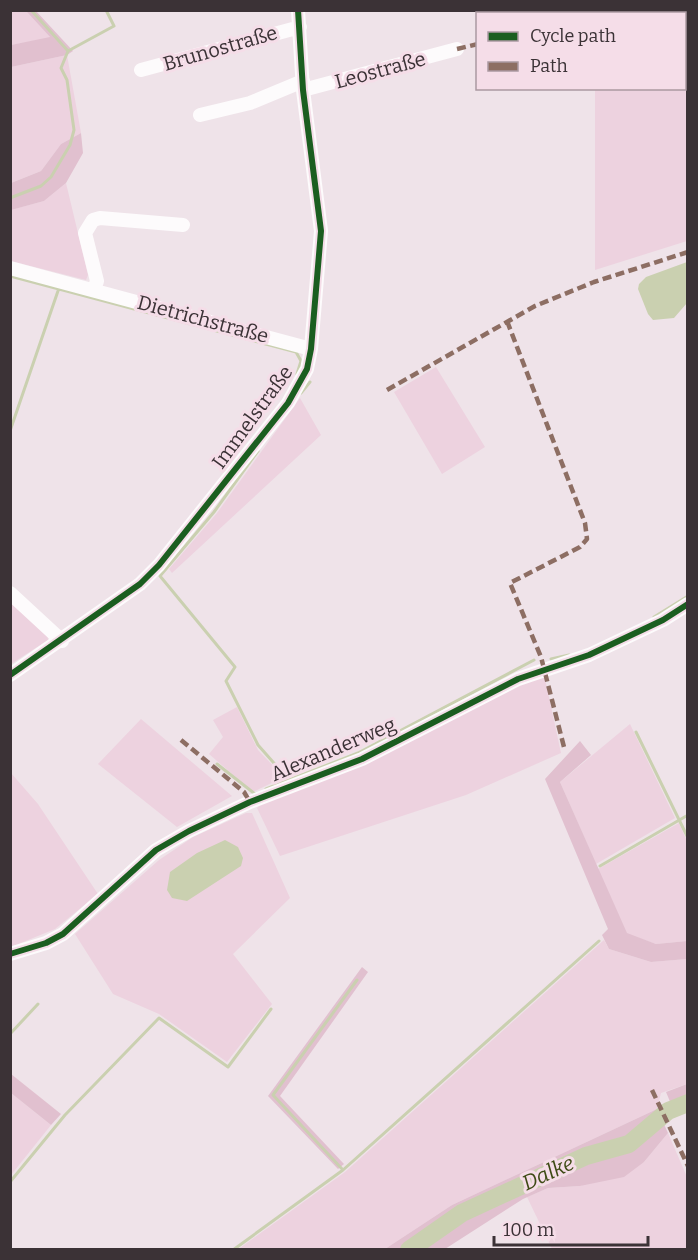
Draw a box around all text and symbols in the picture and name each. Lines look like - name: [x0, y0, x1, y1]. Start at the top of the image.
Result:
- legend: [476, 12, 686, 90]
- street label: Brunostraße: [160, 20, 280, 76]
- text: Cycle path: [530, 25, 616, 47]
- street label: Leostraße: [332, 46, 428, 94]
- text: Path: [530, 55, 568, 77]
- street label: Dietrichstraße: [135, 290, 271, 348]
- street label: Immelstraße: [207, 361, 297, 473]
- street label: Alexanderweg: [267, 712, 399, 786]
- water label: Dalke: [518, 1150, 578, 1196]
- scale bar: [494, 1209, 648, 1247]
- text: 100 m: [503, 1219, 554, 1241]

